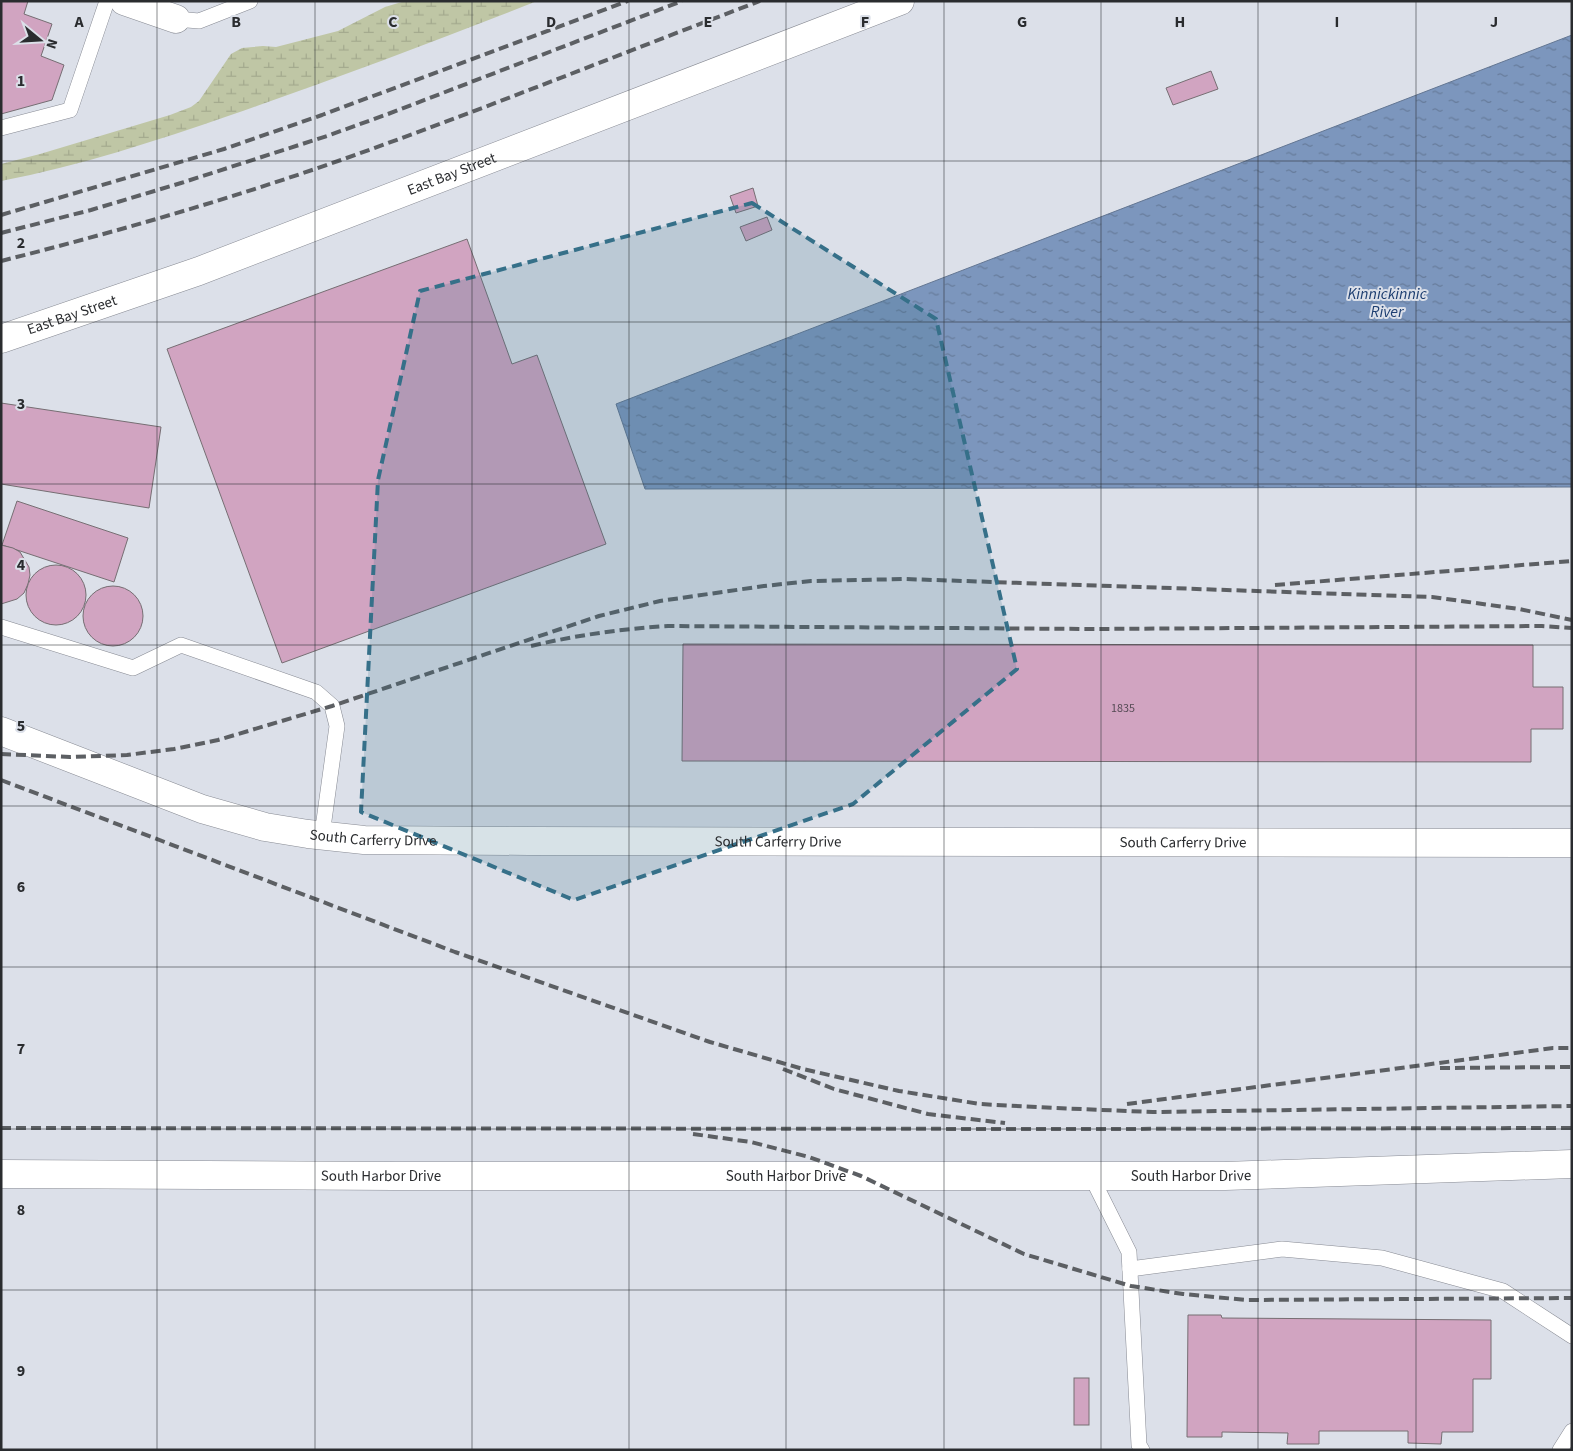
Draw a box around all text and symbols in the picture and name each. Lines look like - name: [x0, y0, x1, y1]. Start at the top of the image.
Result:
- text: A: [73, 11, 84, 33]
- text: B: [231, 11, 241, 33]
- text: C: [388, 11, 398, 33]
- text: D: [546, 11, 556, 33]
- text: E: [704, 11, 712, 33]
- text: F: [861, 11, 869, 33]
- text: G: [1017, 11, 1027, 33]
- text: H: [1175, 11, 1185, 33]
- text: I: [1335, 11, 1339, 33]
- text: J: [1490, 11, 1498, 33]
- north arrow: [15, 15, 65, 65]
- text: N: [40, 36, 62, 51]
- text: 1: [17, 70, 25, 92]
- street label: East Bay Street: [404, 147, 499, 200]
- text: 2: [17, 232, 25, 254]
- water label: Kinnickinnic River: [1347, 283, 1427, 323]
- street label: East Bay Street: [24, 290, 120, 340]
- text: 3: [17, 393, 25, 415]
- text: 4: [17, 554, 26, 576]
- house number: 1835: [1111, 700, 1135, 717]
- text: 5: [17, 715, 25, 737]
- street label: South Carferry Drive: [309, 824, 437, 851]
- street label: South Carferry Drive: [714, 831, 842, 852]
- street label: South Carferry Drive: [1119, 832, 1247, 853]
- text: 6: [17, 876, 25, 898]
- text: 7: [17, 1038, 25, 1060]
- street label: South Harbor Drive: [321, 1165, 441, 1187]
- street label: South Harbor Drive: [1131, 1165, 1252, 1187]
- street label: South Harbor Drive: [726, 1166, 846, 1187]
- text: 8: [17, 1199, 25, 1221]
- text: 9: [17, 1360, 25, 1382]

